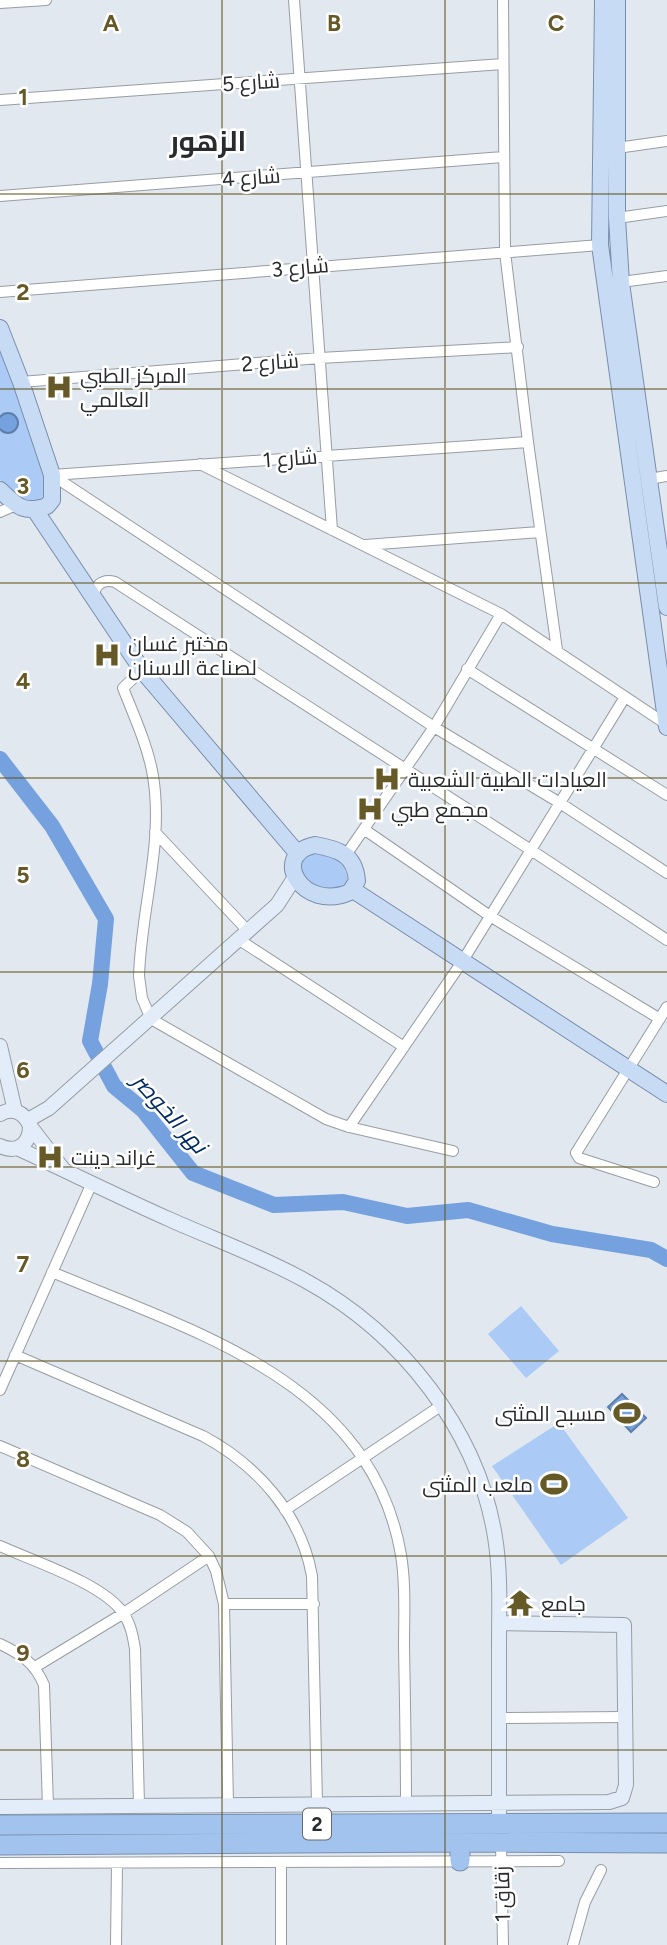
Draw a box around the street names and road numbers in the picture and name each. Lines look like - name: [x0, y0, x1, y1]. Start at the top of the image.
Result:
- street label: شارع 5: [221, 68, 281, 98]
- street label: شارع 4: [221, 162, 281, 194]
- street label: شارع 3: [270, 252, 330, 284]
- street label: شارع 2: [240, 348, 300, 378]
- street label: شارع 1: [262, 444, 318, 474]
- road number: 2: [303, 1808, 331, 1840]
- street label: زقاق 1: [489, 1866, 516, 1922]

